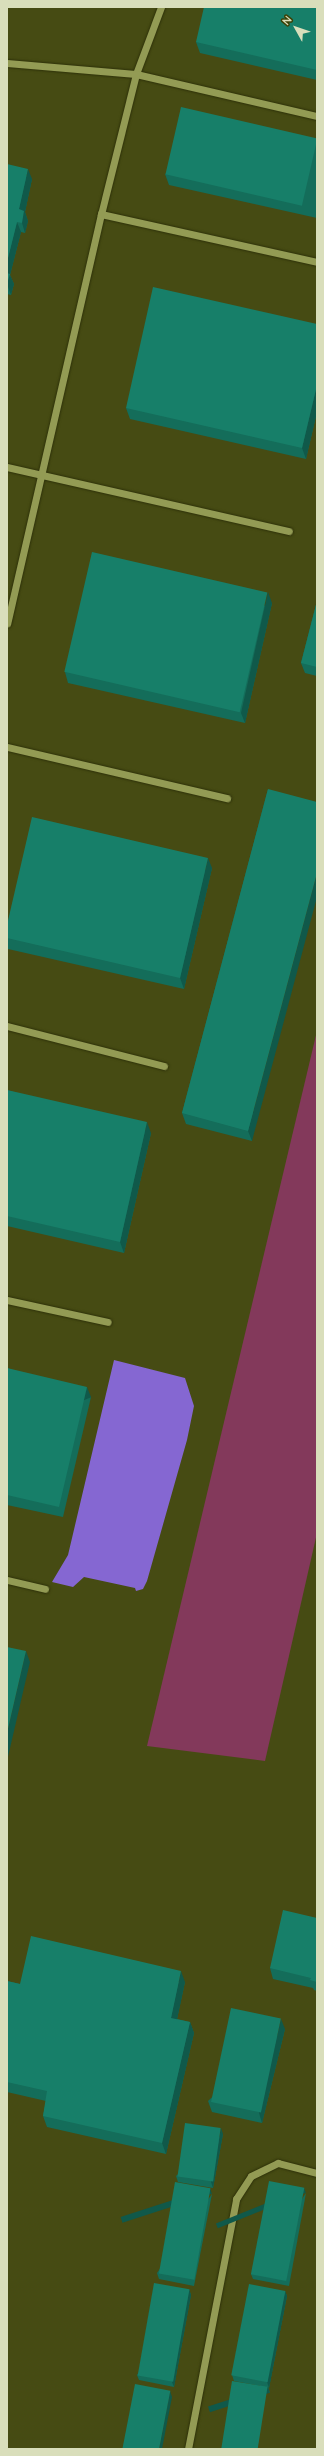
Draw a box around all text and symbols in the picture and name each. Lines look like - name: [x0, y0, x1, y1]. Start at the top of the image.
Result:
- north arrow: [276, 8, 316, 48]
- text: N: [279, 13, 295, 28]

